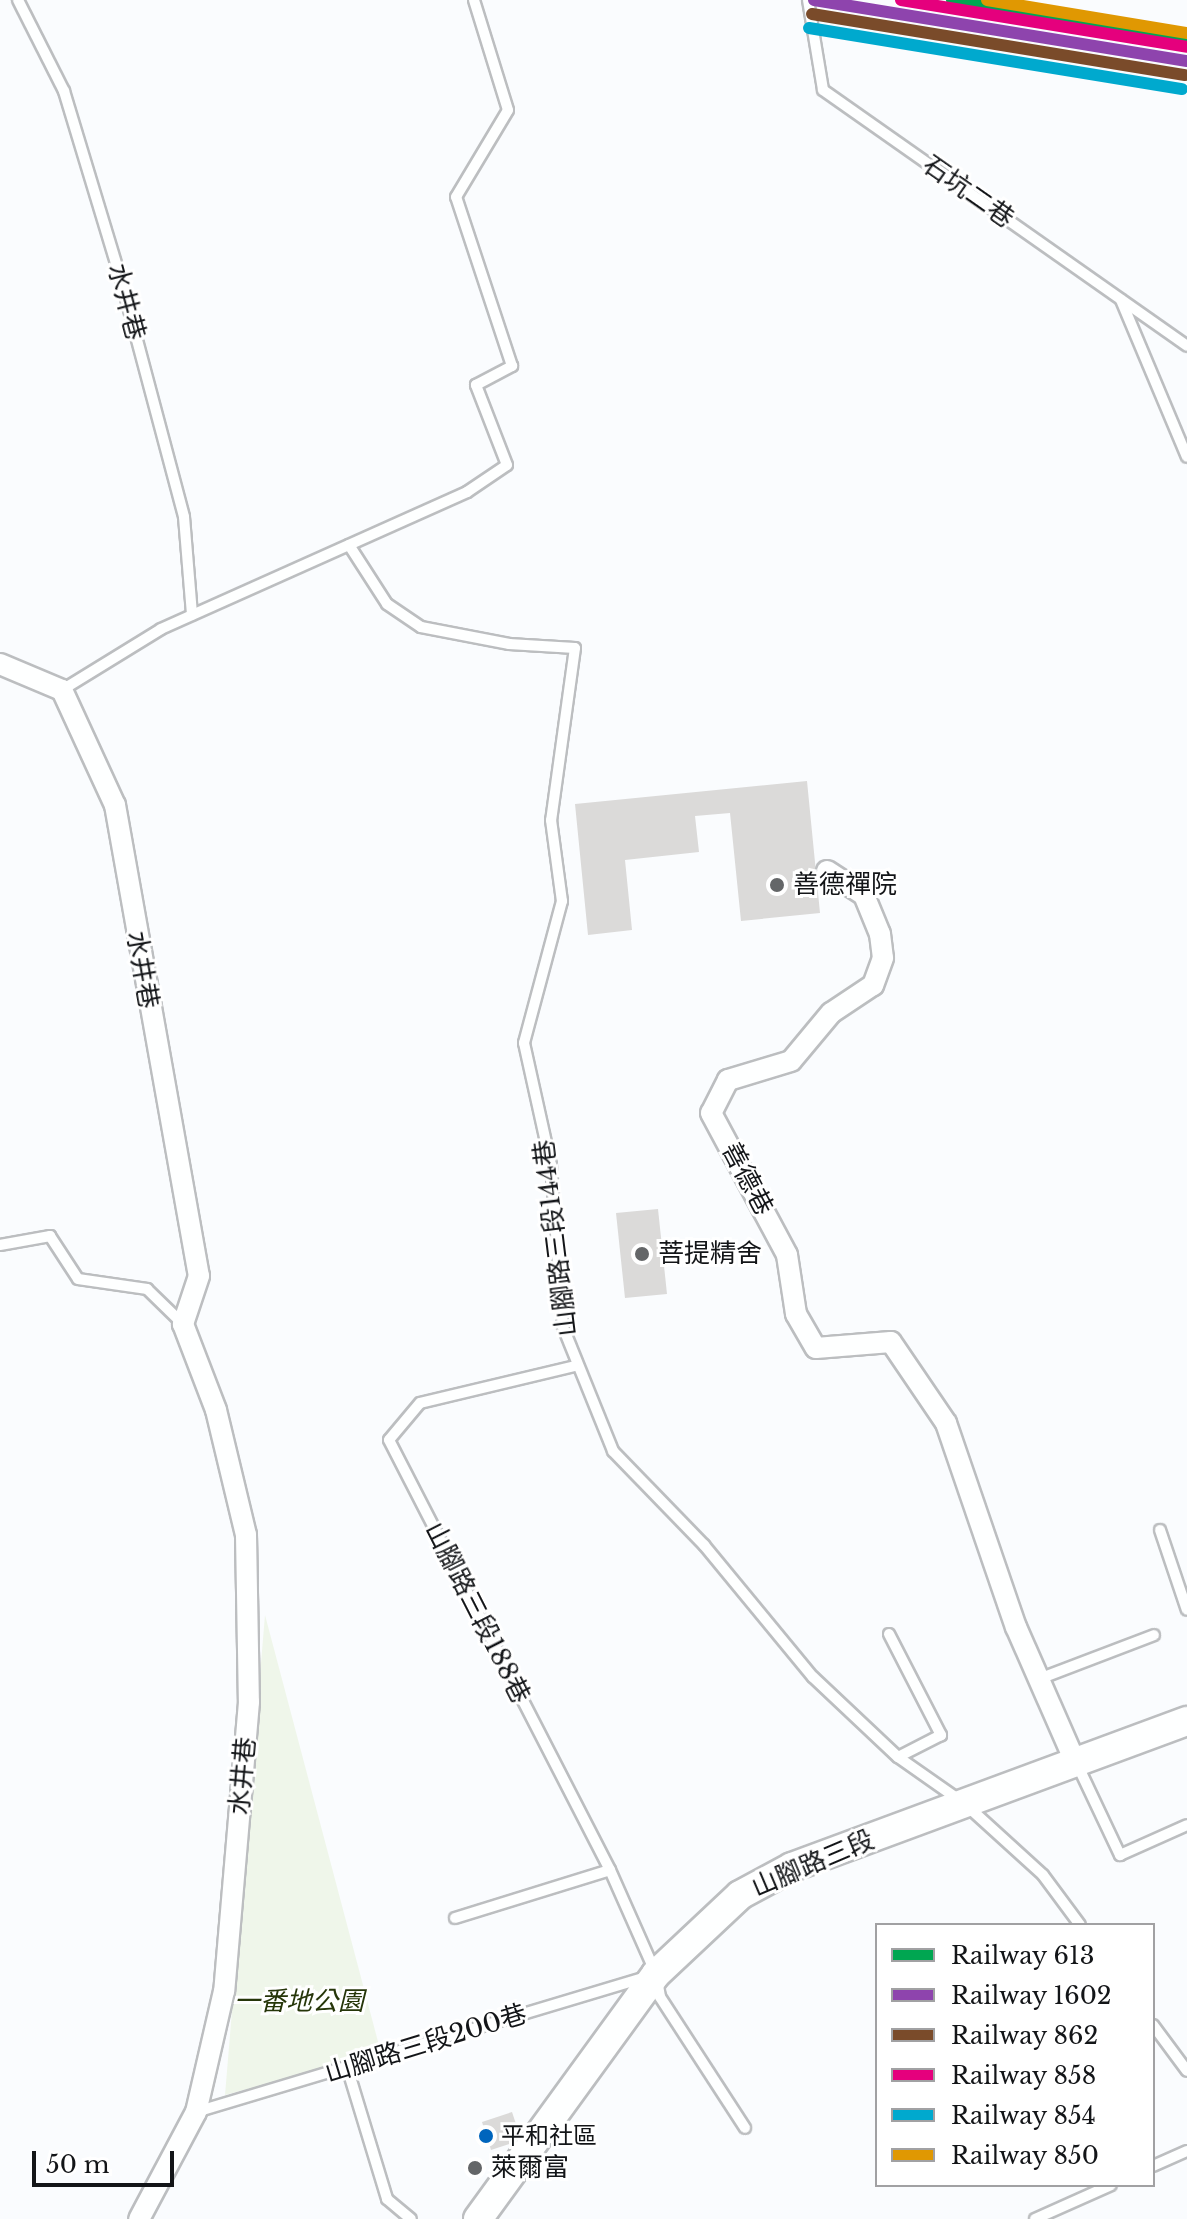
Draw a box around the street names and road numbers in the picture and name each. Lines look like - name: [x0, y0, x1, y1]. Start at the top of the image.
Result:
- street label: 石坑二巷: [916, 149, 1020, 235]
- street label: 水井巷: [101, 260, 151, 344]
- street label: 水井巷: [120, 929, 164, 1011]
- street label: 善德巷: [715, 1137, 779, 1221]
- street label: 山腳路三段144巷: [528, 1138, 584, 1338]
- street label: 山腳路三段188巷: [418, 1517, 536, 1709]
- street label: 水井巷: [224, 1736, 262, 1816]
- street label: 山腳路三段: [747, 1824, 879, 1904]
- street label: 山腳路三段200巷: [321, 1999, 531, 2089]

